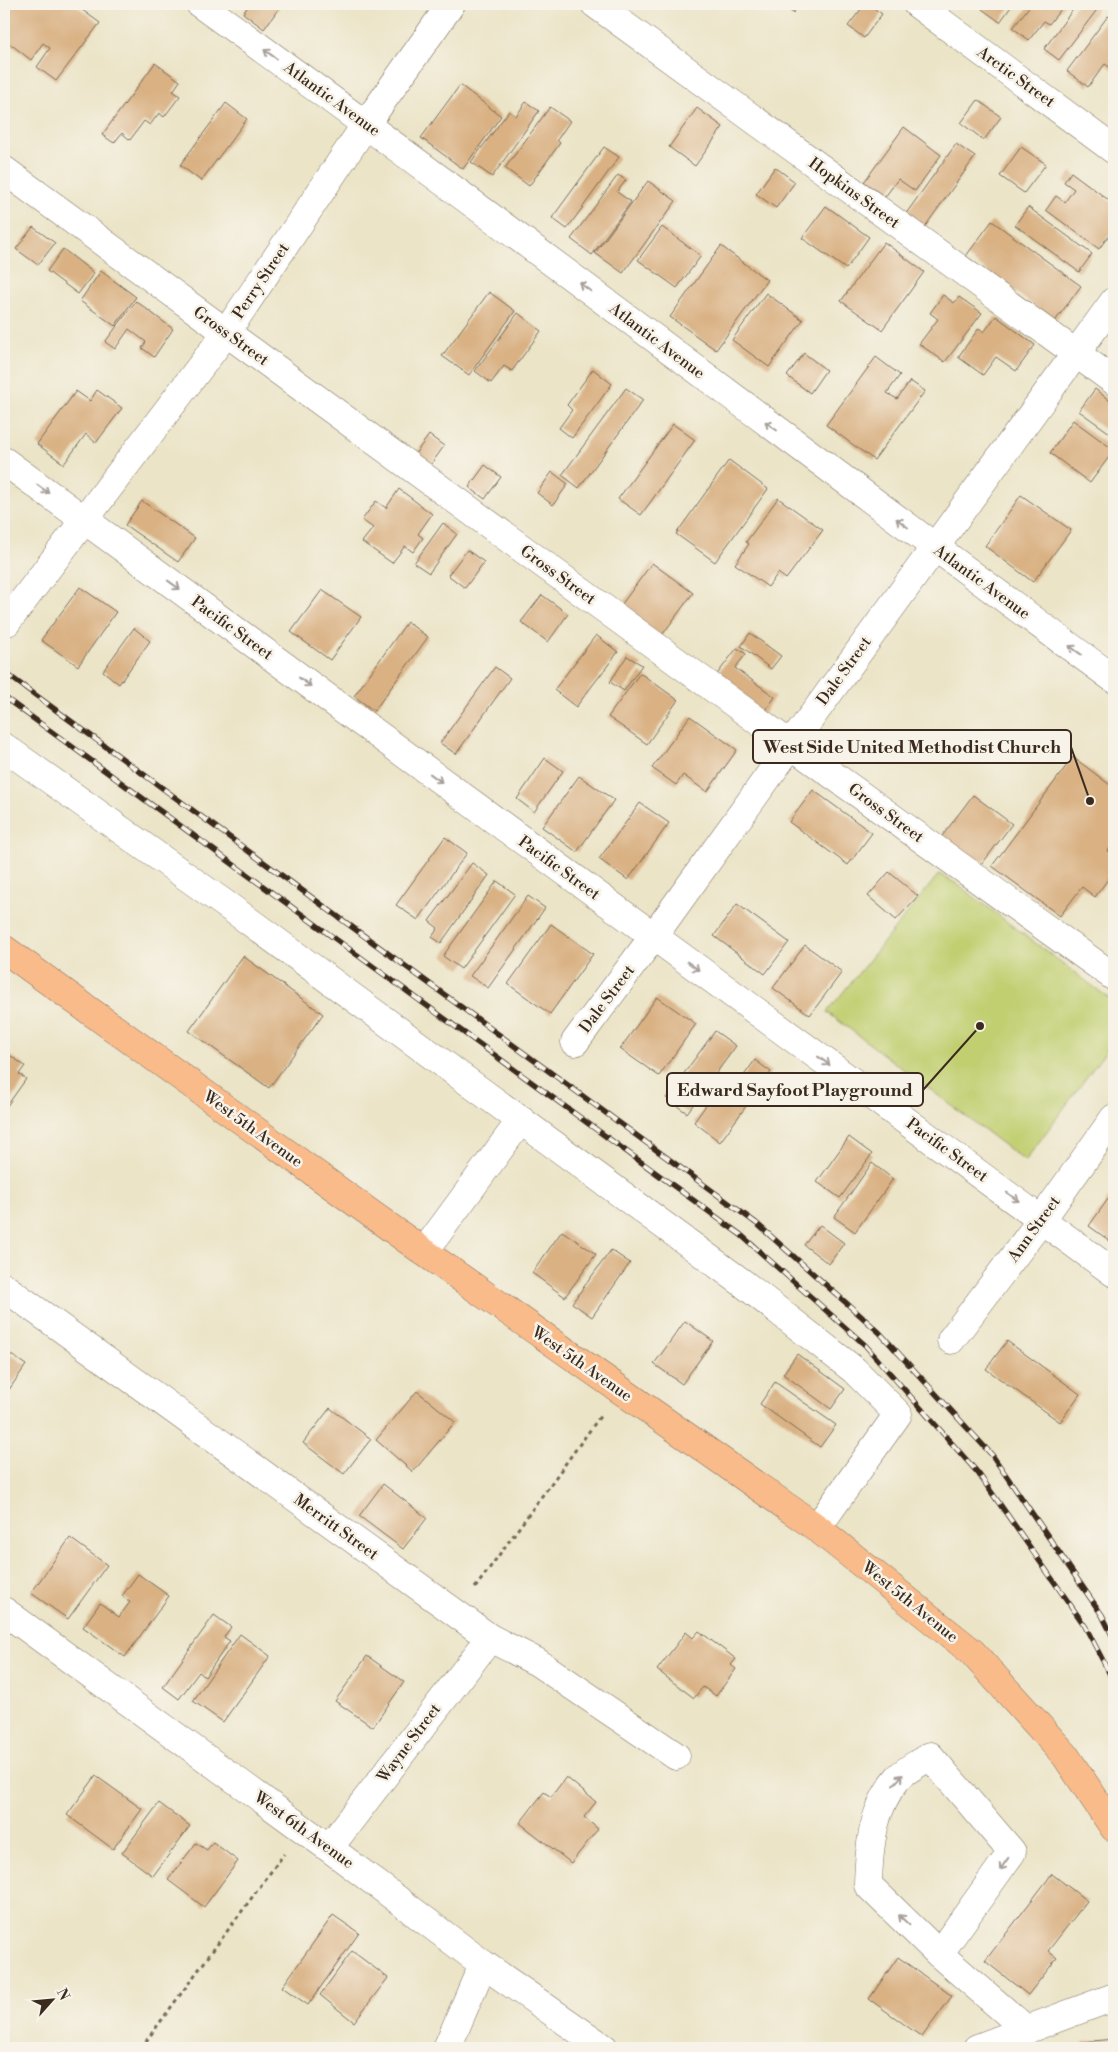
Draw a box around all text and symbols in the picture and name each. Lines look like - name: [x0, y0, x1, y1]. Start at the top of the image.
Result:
- street label: Arctic Street: [972, 41, 1059, 112]
- one-way arrow: [263, 49, 277, 59]
- street label: Atlantic Avenue: [279, 57, 384, 141]
- street label: Hopkins Street: [804, 153, 904, 233]
- street label: Perry Street: [228, 239, 294, 323]
- one-way arrow: [578, 282, 592, 292]
- street label: Atlantic Avenue: [605, 298, 709, 383]
- street label: Gross Street: [189, 302, 273, 370]
- one-way arrow: [765, 420, 778, 431]
- one-way arrow: [36, 484, 49, 495]
- one-way arrow: [895, 518, 909, 528]
- street label: Atlantic Avenue: [929, 540, 1034, 624]
- street label: Gross Street: [516, 541, 600, 609]
- one-way arrow: [167, 580, 181, 590]
- street label: Pacific Street: [187, 592, 277, 665]
- street label: Dale Street: [812, 632, 876, 709]
- one-way arrow: [1068, 645, 1082, 655]
- one-way arrow: [298, 676, 311, 687]
- callout: West Side United Methodist Church: [753, 730, 1071, 763]
- text: West Side United Methodist Church: [762, 736, 1061, 759]
- one-way arrow: [429, 773, 443, 783]
- street label: Gross Street: [844, 779, 928, 847]
- street label: Pacific Street: [514, 832, 604, 905]
- street label: Dale Street: [575, 961, 639, 1037]
- one-way arrow: [686, 961, 700, 971]
- one-way arrow: [817, 1056, 831, 1066]
- callout: Edward Sayfoot Playground: [667, 1073, 923, 1106]
- text: Edward Sayfoot Playground: [677, 1079, 913, 1102]
- street label: West 5th Avenue: [199, 1086, 307, 1172]
- street label: Pacific Street: [902, 1114, 992, 1187]
- street label: Ann Street: [1003, 1192, 1065, 1267]
- one-way arrow: [1006, 1192, 1019, 1203]
- street label: West 5th Avenue: [527, 1321, 636, 1406]
- street label: Merritt Street: [290, 1490, 383, 1565]
- street label: West 5th Avenue: [857, 1556, 962, 1647]
- street label: Wayne Street: [372, 1699, 445, 1787]
- one-way arrow: [892, 1774, 904, 1787]
- street label: West 6th Avenue: [249, 1786, 358, 1873]
- one-way arrow: [999, 1856, 1009, 1870]
- one-way arrow: [898, 1914, 911, 1926]
- north arrow: [28, 1974, 78, 2024]
- text: N: [52, 1986, 73, 2004]

